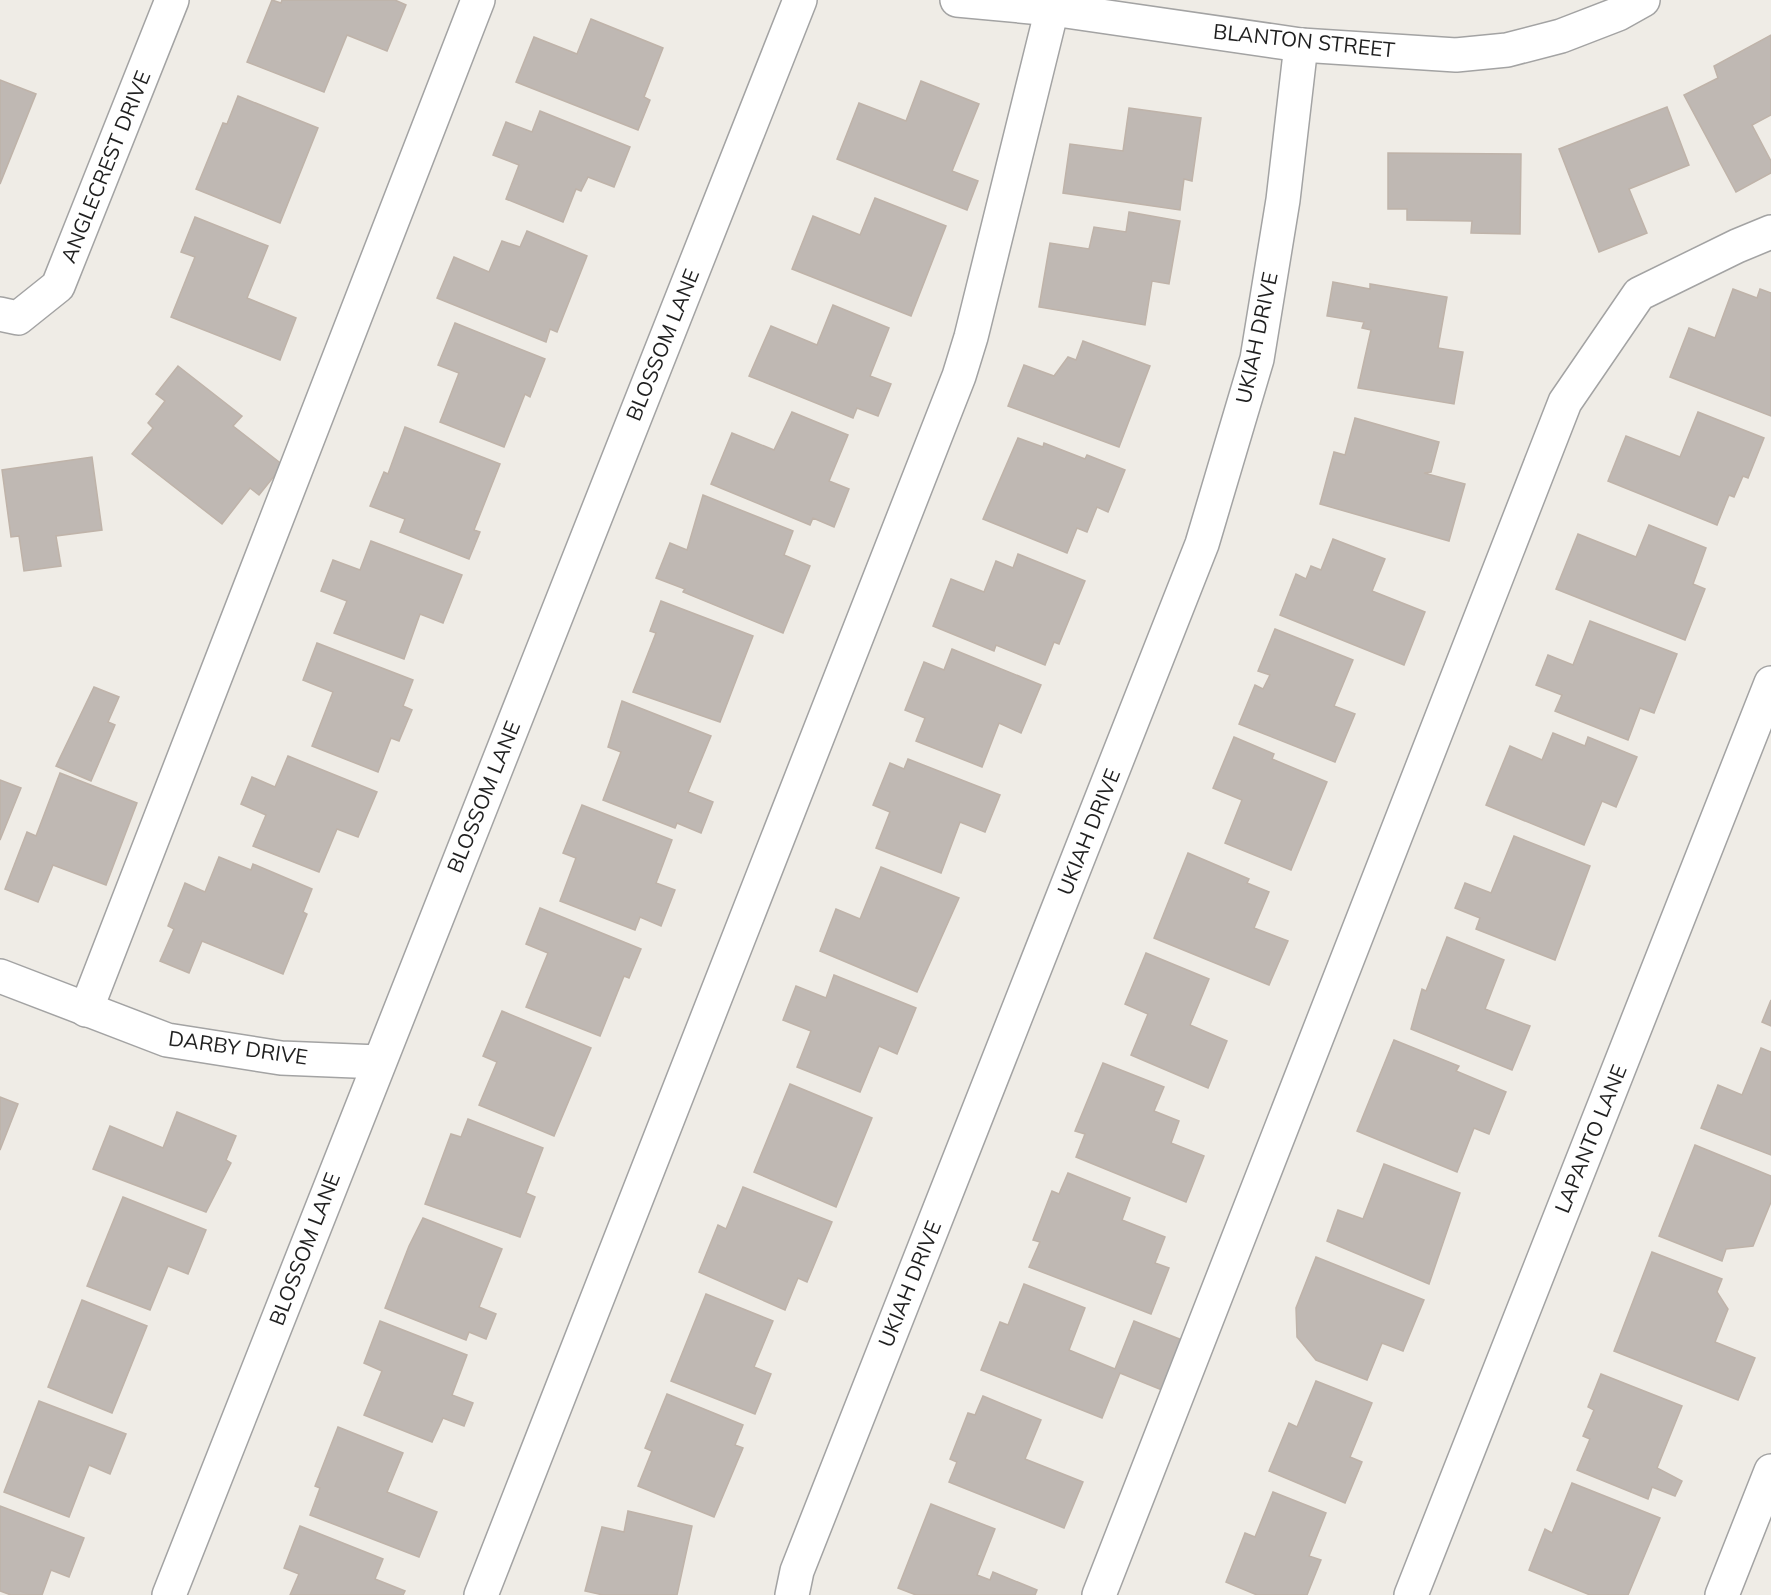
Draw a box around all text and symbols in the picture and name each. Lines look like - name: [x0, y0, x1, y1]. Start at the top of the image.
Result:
- street label: BLANTON STREET: [1212, 18, 1397, 63]
- street label: ANGLECREST DRIVE: [55, 67, 155, 266]
- street label: BLOSSOM LANE: [620, 265, 704, 424]
- street label: UKIAH DRIVE: [1229, 270, 1283, 406]
- street label: BLOSSOM LANE: [441, 717, 525, 876]
- street label: UKIAH DRIVE: [1051, 765, 1125, 899]
- street label: DARBY DRIVE: [167, 1024, 309, 1070]
- street label: LAPANTO LANE: [1548, 1061, 1632, 1217]
- street label: BLOSSOM LANE: [263, 1169, 345, 1329]
- street label: UKIAH DRIVE: [872, 1217, 946, 1351]

